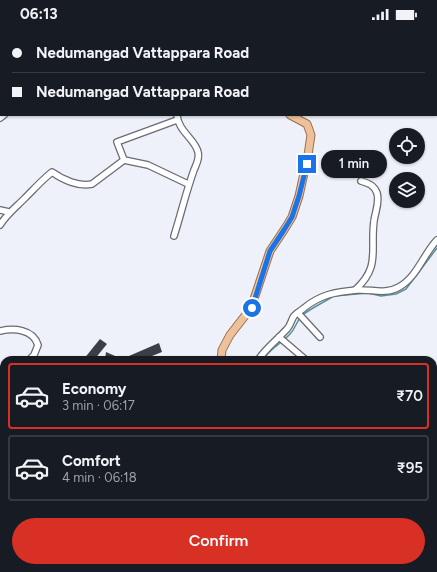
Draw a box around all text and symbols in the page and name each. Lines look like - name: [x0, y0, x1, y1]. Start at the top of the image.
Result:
- text: 06:13: [20, 5, 58, 23]
- text: Nedumangad Vattappara Road: [36, 44, 249, 62]
- text: Nedumangad Vattappara Road: [36, 83, 249, 101]
- map controls: [389, 128, 425, 208]
- button: locate: [389, 128, 425, 164]
- callout: 1 min: [321, 150, 387, 178]
- route end: [298, 155, 316, 173]
- text: 1 min: [339, 156, 369, 171]
- button: layers: [389, 172, 425, 208]
- route start: [243, 299, 261, 317]
- icon: car: [14, 378, 50, 414]
- text: Economy: [62, 380, 127, 398]
- text: ₹70: [396, 387, 423, 405]
- text: 3 min · 06:17: [62, 398, 135, 413]
- icon: car: [14, 450, 50, 486]
- text: Comfort: [62, 452, 121, 470]
- text: ₹95: [397, 459, 423, 477]
- text: 4 min · 06:18: [62, 470, 137, 485]
- button: Confirm: [12, 518, 425, 564]

